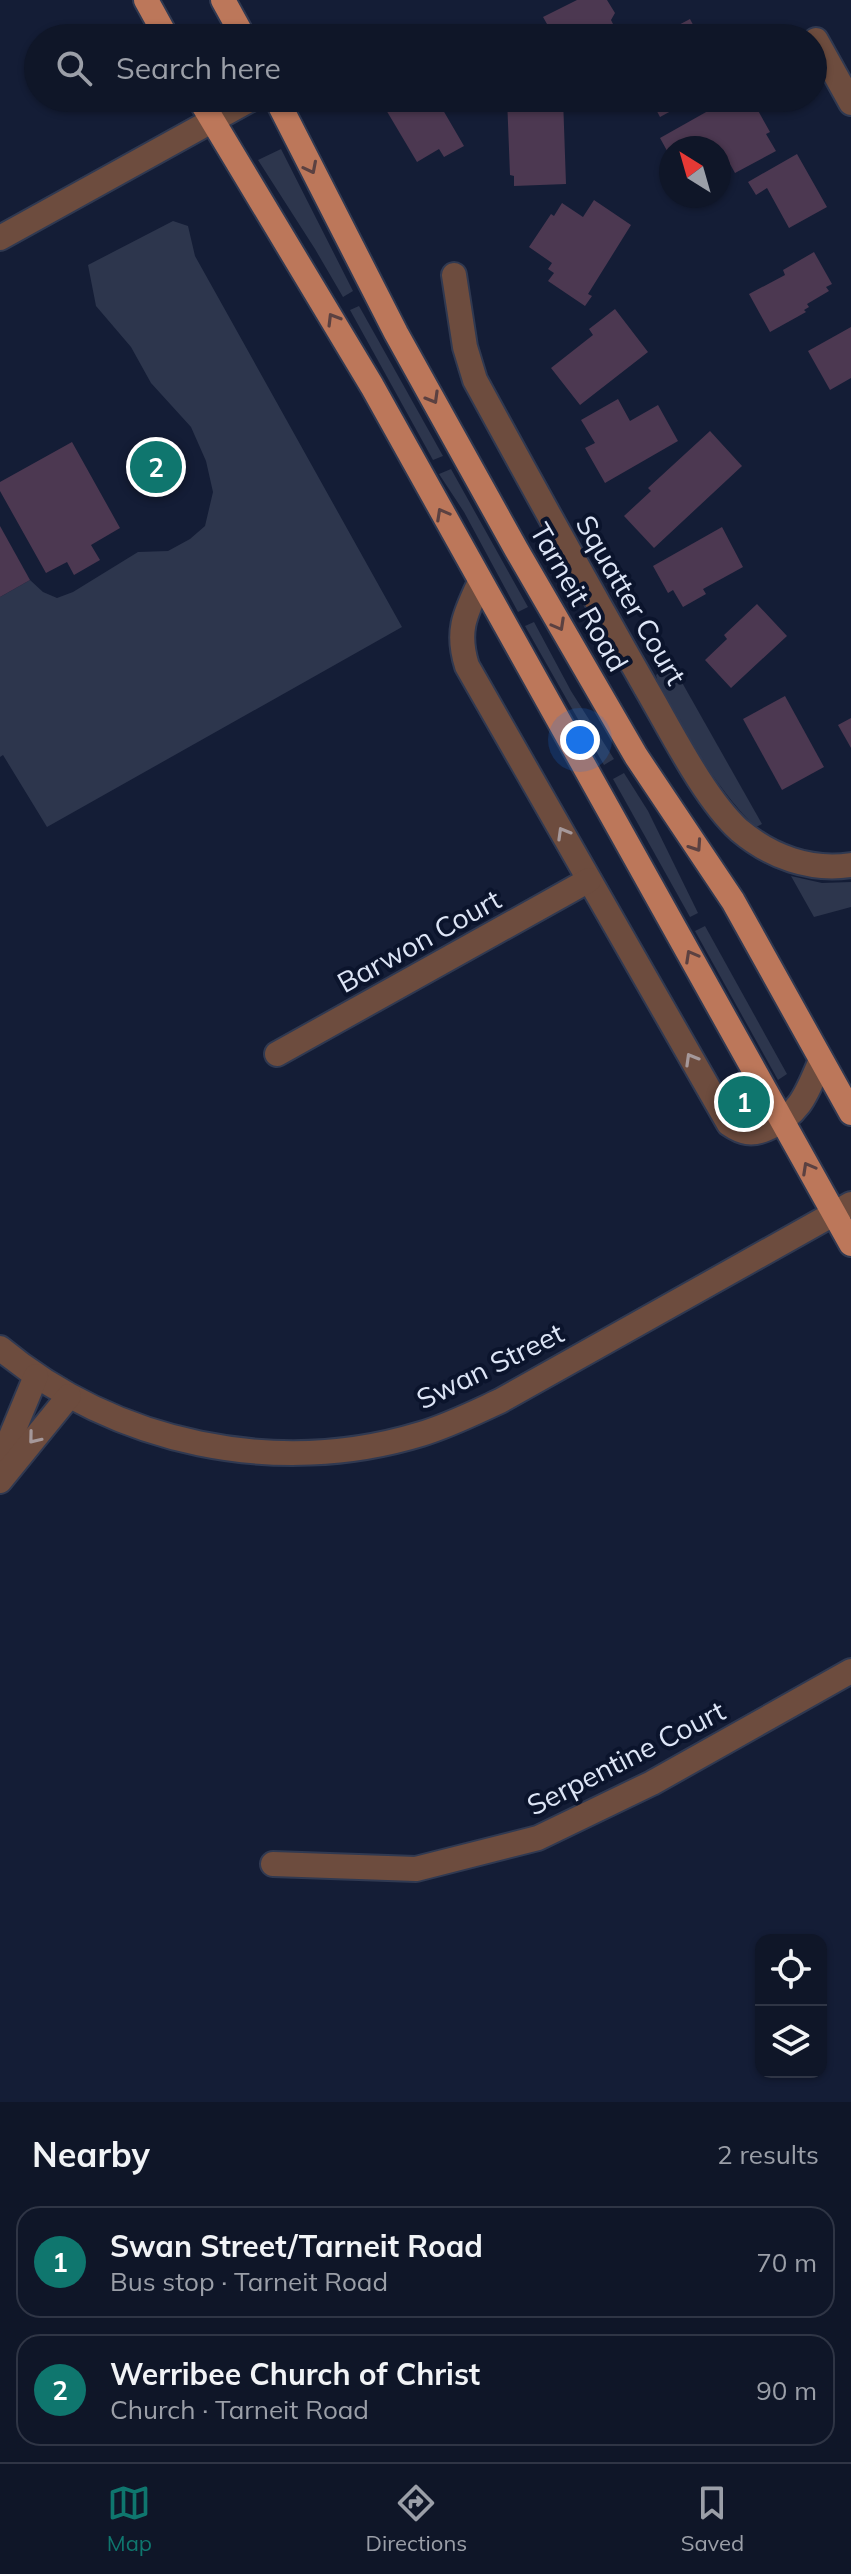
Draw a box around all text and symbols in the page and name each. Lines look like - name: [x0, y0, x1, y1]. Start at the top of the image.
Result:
- search box: [24, 24, 827, 112]
- icon: search: [52, 46, 96, 90]
- text: Search here: [116, 49, 281, 87]
- north arrow: [659, 136, 731, 208]
- one-way arrow: [302, 159, 317, 174]
- one-way arrow: [327, 313, 343, 328]
- one-way arrow: [423, 389, 438, 404]
- pin: 2: [130, 437, 182, 497]
- one-way arrow: [436, 508, 452, 522]
- street label: Squatter Court: [569, 509, 694, 691]
- street label: Tarneit Road: [523, 516, 636, 677]
- one-way arrow: [550, 616, 565, 631]
- your location: [560, 720, 600, 760]
- one-way arrow: [557, 827, 573, 842]
- one-way arrow: [686, 837, 701, 851]
- street label: Barwon Court: [331, 881, 507, 1000]
- one-way arrow: [685, 950, 701, 965]
- one-way arrow: [685, 1053, 700, 1067]
- pin: 1: [718, 1072, 770, 1132]
- one-way arrow: [802, 1162, 818, 1177]
- street label: Swan Street: [411, 1315, 569, 1416]
- one-way arrow: [30, 1429, 44, 1444]
- street label: Serpentine Court: [521, 1692, 731, 1823]
- map controls: [755, 1934, 827, 2078]
- button: locate: [755, 1934, 827, 2006]
- button: layers: [755, 2006, 827, 2078]
- text: Nearby: [32, 2133, 150, 2176]
- text: 2 results: [717, 2138, 819, 2171]
- text: Swan Street/Tarneit Road: [110, 2227, 483, 2265]
- text: 1: [52, 2246, 68, 2279]
- text: 70 m: [756, 2246, 817, 2279]
- text: Bus stop · Tarneit Road: [110, 2265, 388, 2298]
- text: Werribee Church of Christ: [110, 2355, 480, 2393]
- text: 2: [52, 2374, 68, 2407]
- text: 90 m: [756, 2374, 817, 2407]
- text: Church · Tarneit Road: [110, 2393, 369, 2426]
- tab: Map: [107, 2481, 152, 2557]
- tab: Directions: [366, 2481, 467, 2557]
- tab: Saved: [681, 2481, 744, 2557]

